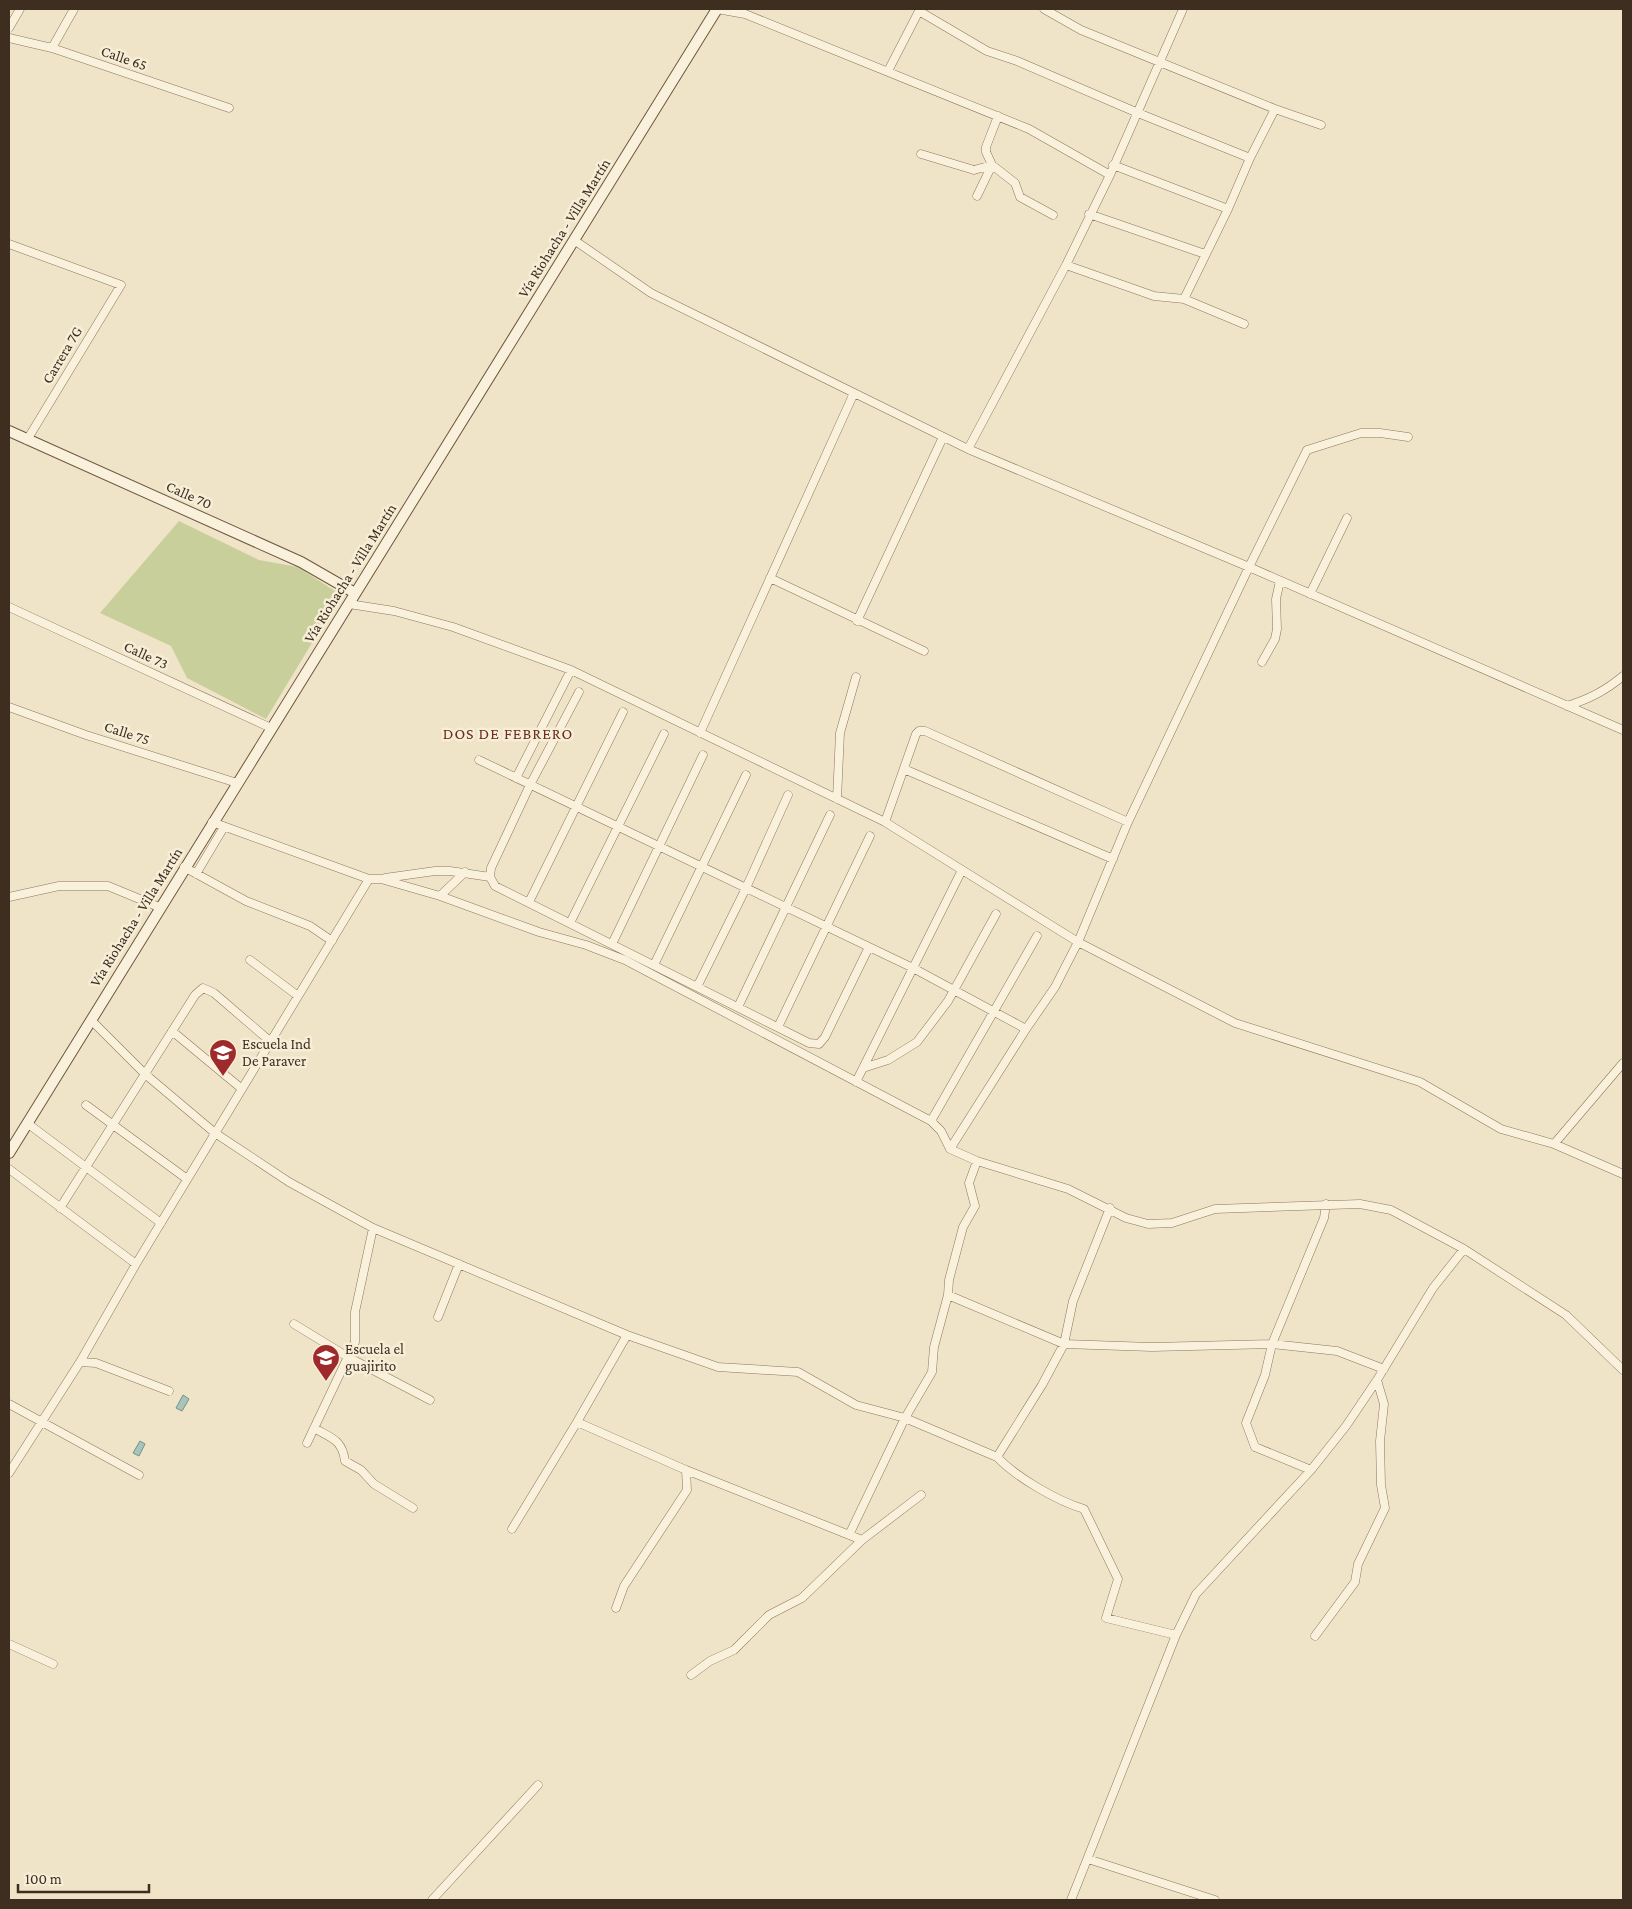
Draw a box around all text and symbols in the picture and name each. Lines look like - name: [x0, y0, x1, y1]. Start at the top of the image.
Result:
- street label: Calle 65: [99, 43, 149, 73]
- street label: Vía Riohacha - Villa Martín: [515, 156, 613, 300]
- street label: Carrera 7G: [39, 324, 85, 386]
- street label: Calle 70: [164, 478, 214, 512]
- street label: Vía Riohacha - Villa Martín: [301, 501, 399, 645]
- street label: Calle 73: [121, 638, 171, 672]
- street label: Calle 75: [102, 718, 152, 748]
- district label: DOS DE FEBRERO: [443, 725, 573, 742]
- street label: Vía Riohacha - Villa Martín: [87, 845, 185, 989]
- place label: Escuela Ind De Paraver: [242, 1036, 311, 1069]
- school or university icon: Escuela Ind De Paraver: [208, 1038, 238, 1077]
- place label: Escuela el guajirito: [345, 1341, 404, 1375]
- school or university icon: Escuela el guajirito: [311, 1343, 341, 1382]
- scale bar: [18, 1862, 149, 1894]
- text: 100 m: [25, 1871, 62, 1887]

